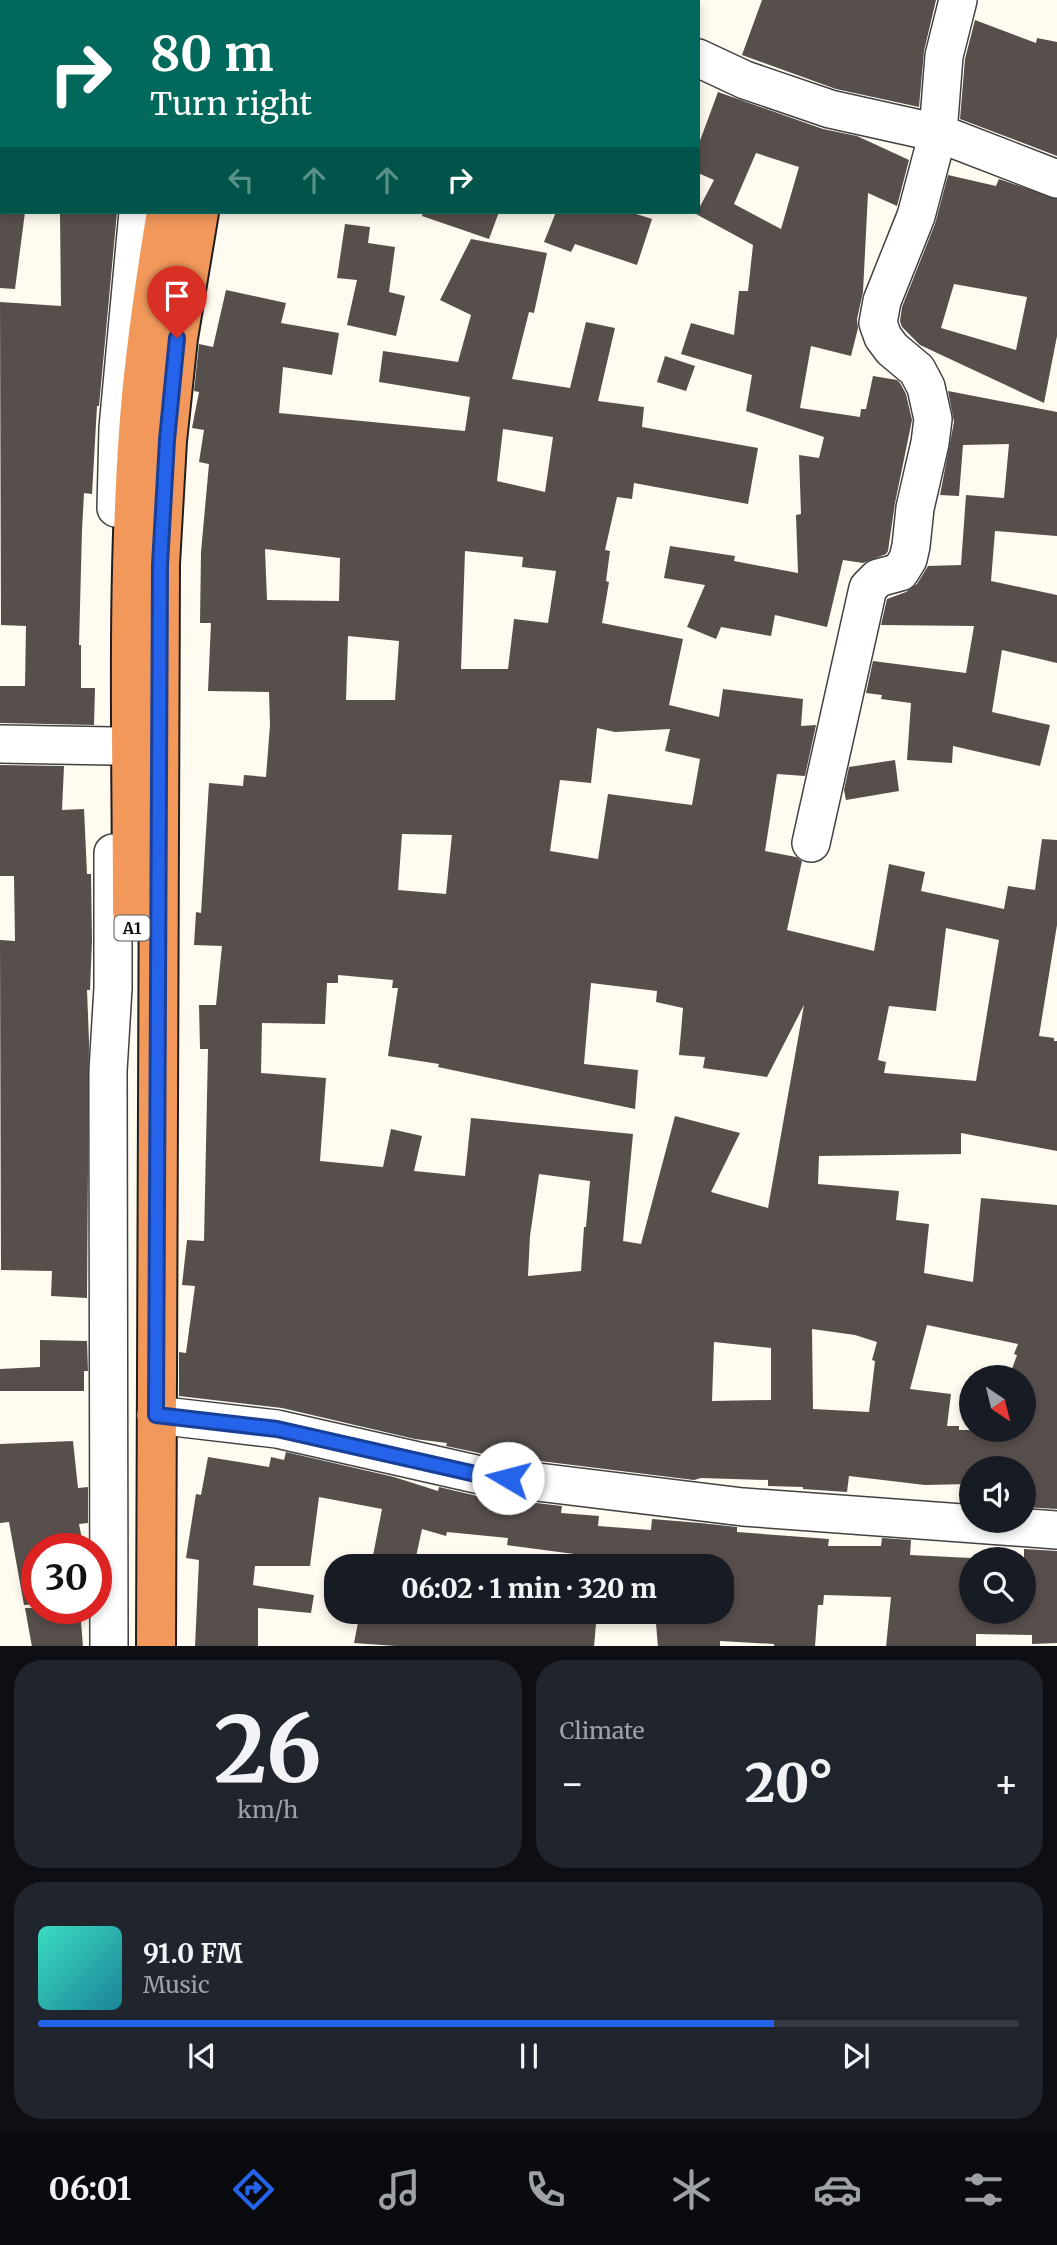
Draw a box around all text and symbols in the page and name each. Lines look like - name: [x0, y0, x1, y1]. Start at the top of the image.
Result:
- text: 80 m: [150, 23, 273, 84]
- icon: right: [35, 28, 126, 119]
- text: Turn right: [150, 84, 312, 124]
- icon: left: [222, 161, 260, 199]
- icon: ahead: [295, 161, 333, 199]
- icon: ahead: [368, 161, 406, 199]
- icon: right: [441, 161, 479, 199]
- pin: [147, 266, 207, 338]
- icon: arrive: [158, 277, 196, 315]
- road number: A1: [114, 916, 150, 940]
- north arrow: [959, 1365, 1036, 1442]
- map controls: [959, 1365, 1036, 1624]
- position arrow: [471, 1441, 545, 1515]
- button: sound: [959, 1456, 1036, 1533]
- speed limit sign: 30: [21, 1533, 112, 1624]
- button: search: [959, 1547, 1036, 1624]
- text: 06:02 · 1 min · 320 m: [401, 1572, 657, 1605]
- text: 26: [214, 1692, 322, 1807]
- text: Climate: [560, 1716, 645, 1745]
- text: 20°: [745, 1751, 834, 1816]
- text: −: [560, 1760, 585, 1807]
- text: +: [994, 1760, 1019, 1807]
- text: km/h: [237, 1795, 298, 1824]
- text: 91.0 FM: [143, 1937, 243, 1970]
- text: Music: [143, 1970, 210, 1999]
- icon: previous: [183, 2037, 221, 2075]
- icon: pause: [510, 2037, 548, 2075]
- icon: next: [837, 2037, 875, 2075]
- icon: directions: [229, 2165, 278, 2214]
- icon: music: [375, 2165, 424, 2214]
- icon: phone: [521, 2165, 570, 2214]
- icon: climate: [667, 2165, 716, 2214]
- icon: car: [813, 2165, 862, 2214]
- icon: filters: [959, 2165, 1008, 2214]
- text: 06:01: [49, 2169, 131, 2209]

